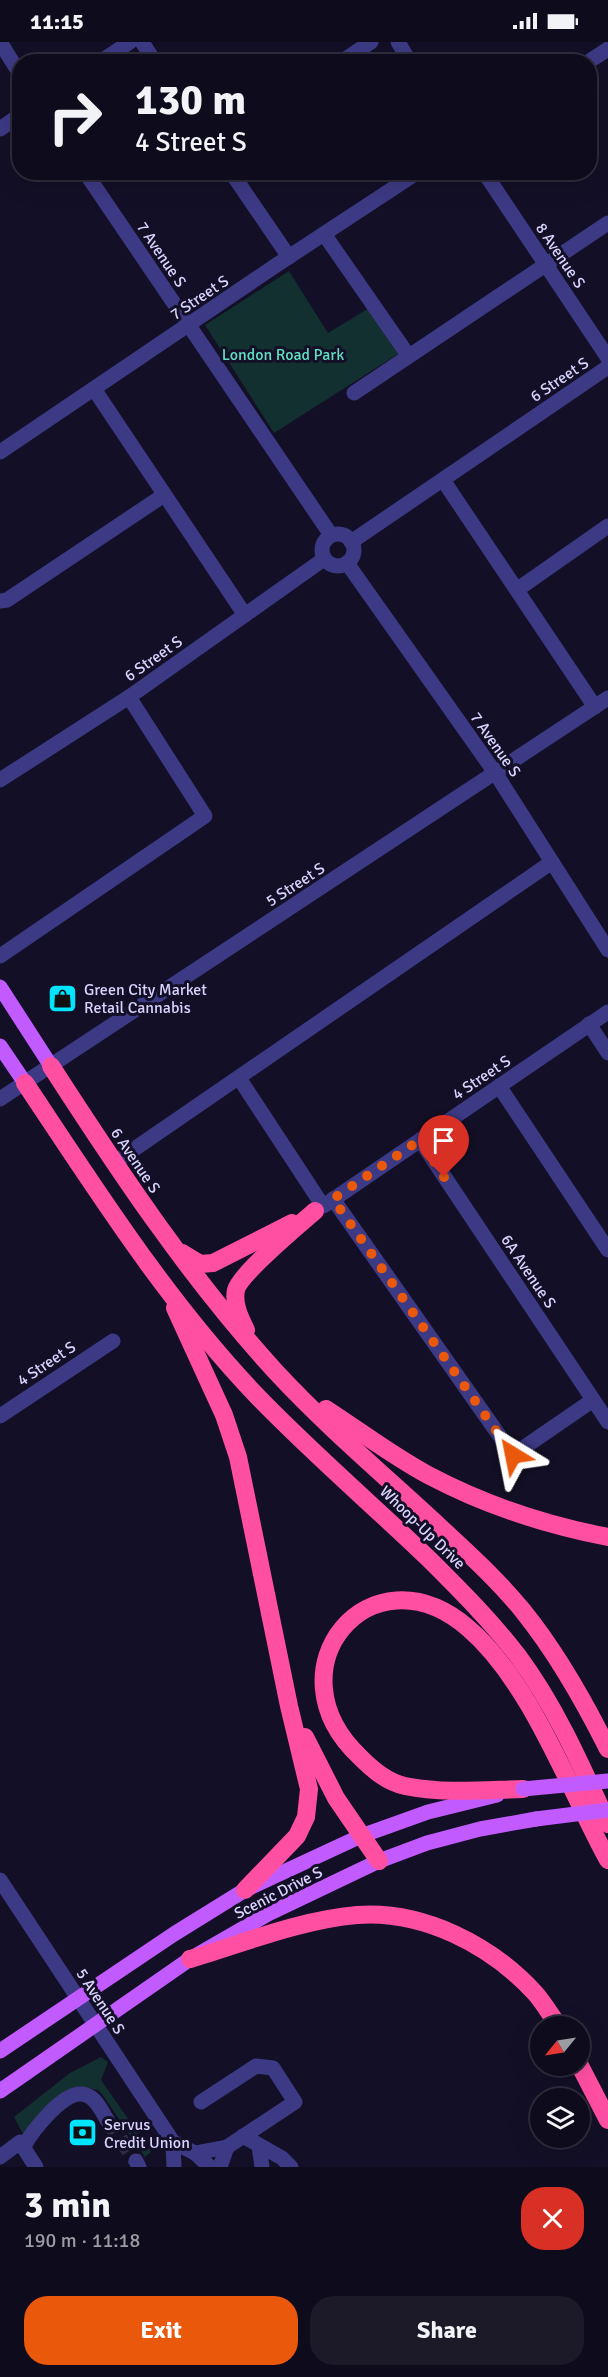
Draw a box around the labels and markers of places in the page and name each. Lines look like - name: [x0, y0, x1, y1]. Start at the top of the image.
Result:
- place label: Green City Market Retail Cannabis: [84, 980, 207, 1018]
- shop icon: Green City Market Retail Cannabis: [47, 982, 79, 1014]
- pin: [418, 1115, 469, 1177]
- place label: Servus Credit Union: [104, 2115, 190, 2153]
- bank icon: Servus Credit Union: [67, 2117, 99, 2149]

